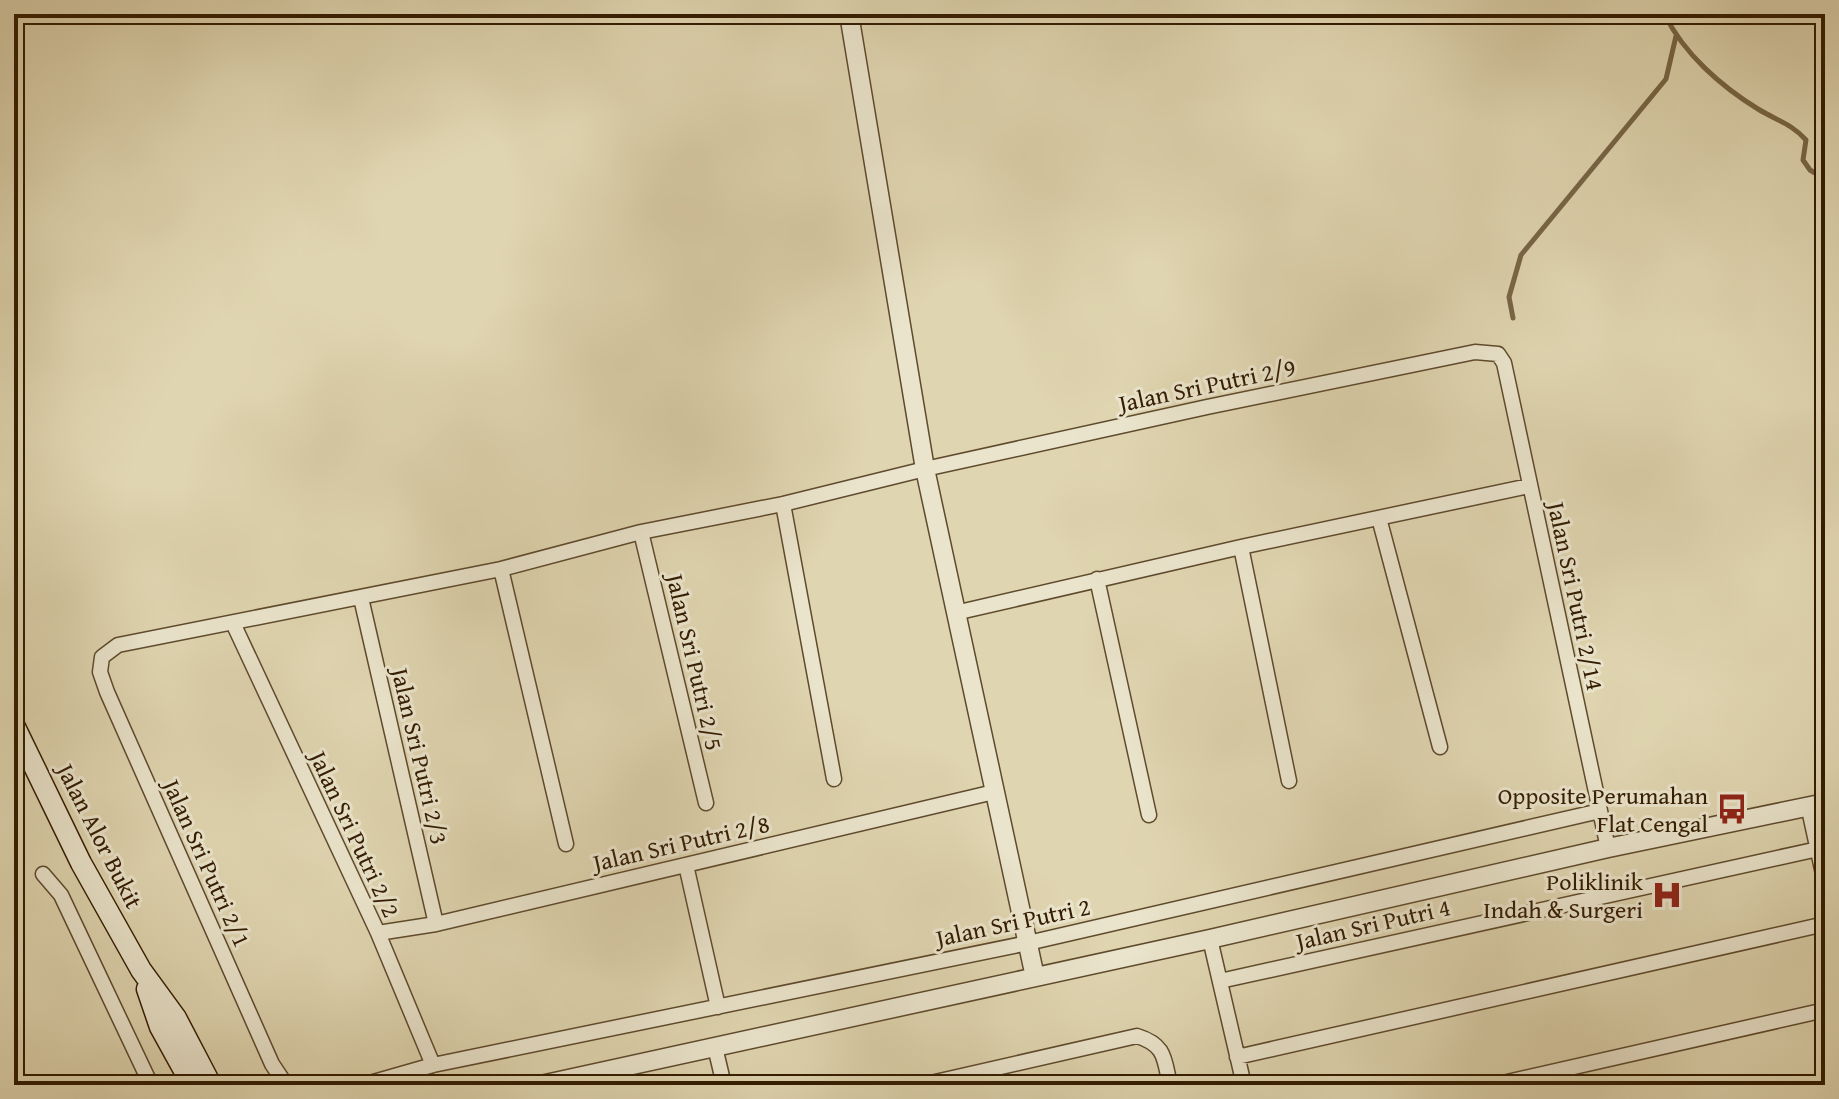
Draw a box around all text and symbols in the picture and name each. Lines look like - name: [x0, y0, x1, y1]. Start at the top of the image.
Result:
- street label: Jalan Sri Putri 2/9: [1112, 349, 1299, 421]
- street label: Jalan Sri Putri 2/14: [1538, 496, 1613, 693]
- street label: Jalan Sri Putri 2/5: [657, 567, 732, 754]
- street label: Jalan Sri Putri 2/3: [382, 661, 457, 848]
- street label: Jalan Sri Putri 2/2: [300, 742, 409, 923]
- street label: Jalan Alor Bukit: [47, 755, 152, 915]
- street label: Jalan Sri Putri 2/1: [153, 771, 260, 952]
- place label: Opposite Perumahan Flat Cengal: [1498, 778, 1709, 841]
- bus stop icon: Opposite Perumahan Flat Cengal: [1715, 792, 1749, 826]
- street label: Jalan Sri Putri 2/8: [586, 806, 773, 881]
- place label: Poliklinik Indah & Surgeri: [1483, 864, 1644, 927]
- hospital icon: Poliklinik Indah & Surgeri: [1650, 878, 1684, 912]
- street label: Jalan Sri Putri 2: [930, 889, 1094, 956]
- street label: Jalan Sri Putri 4: [1290, 889, 1454, 959]

